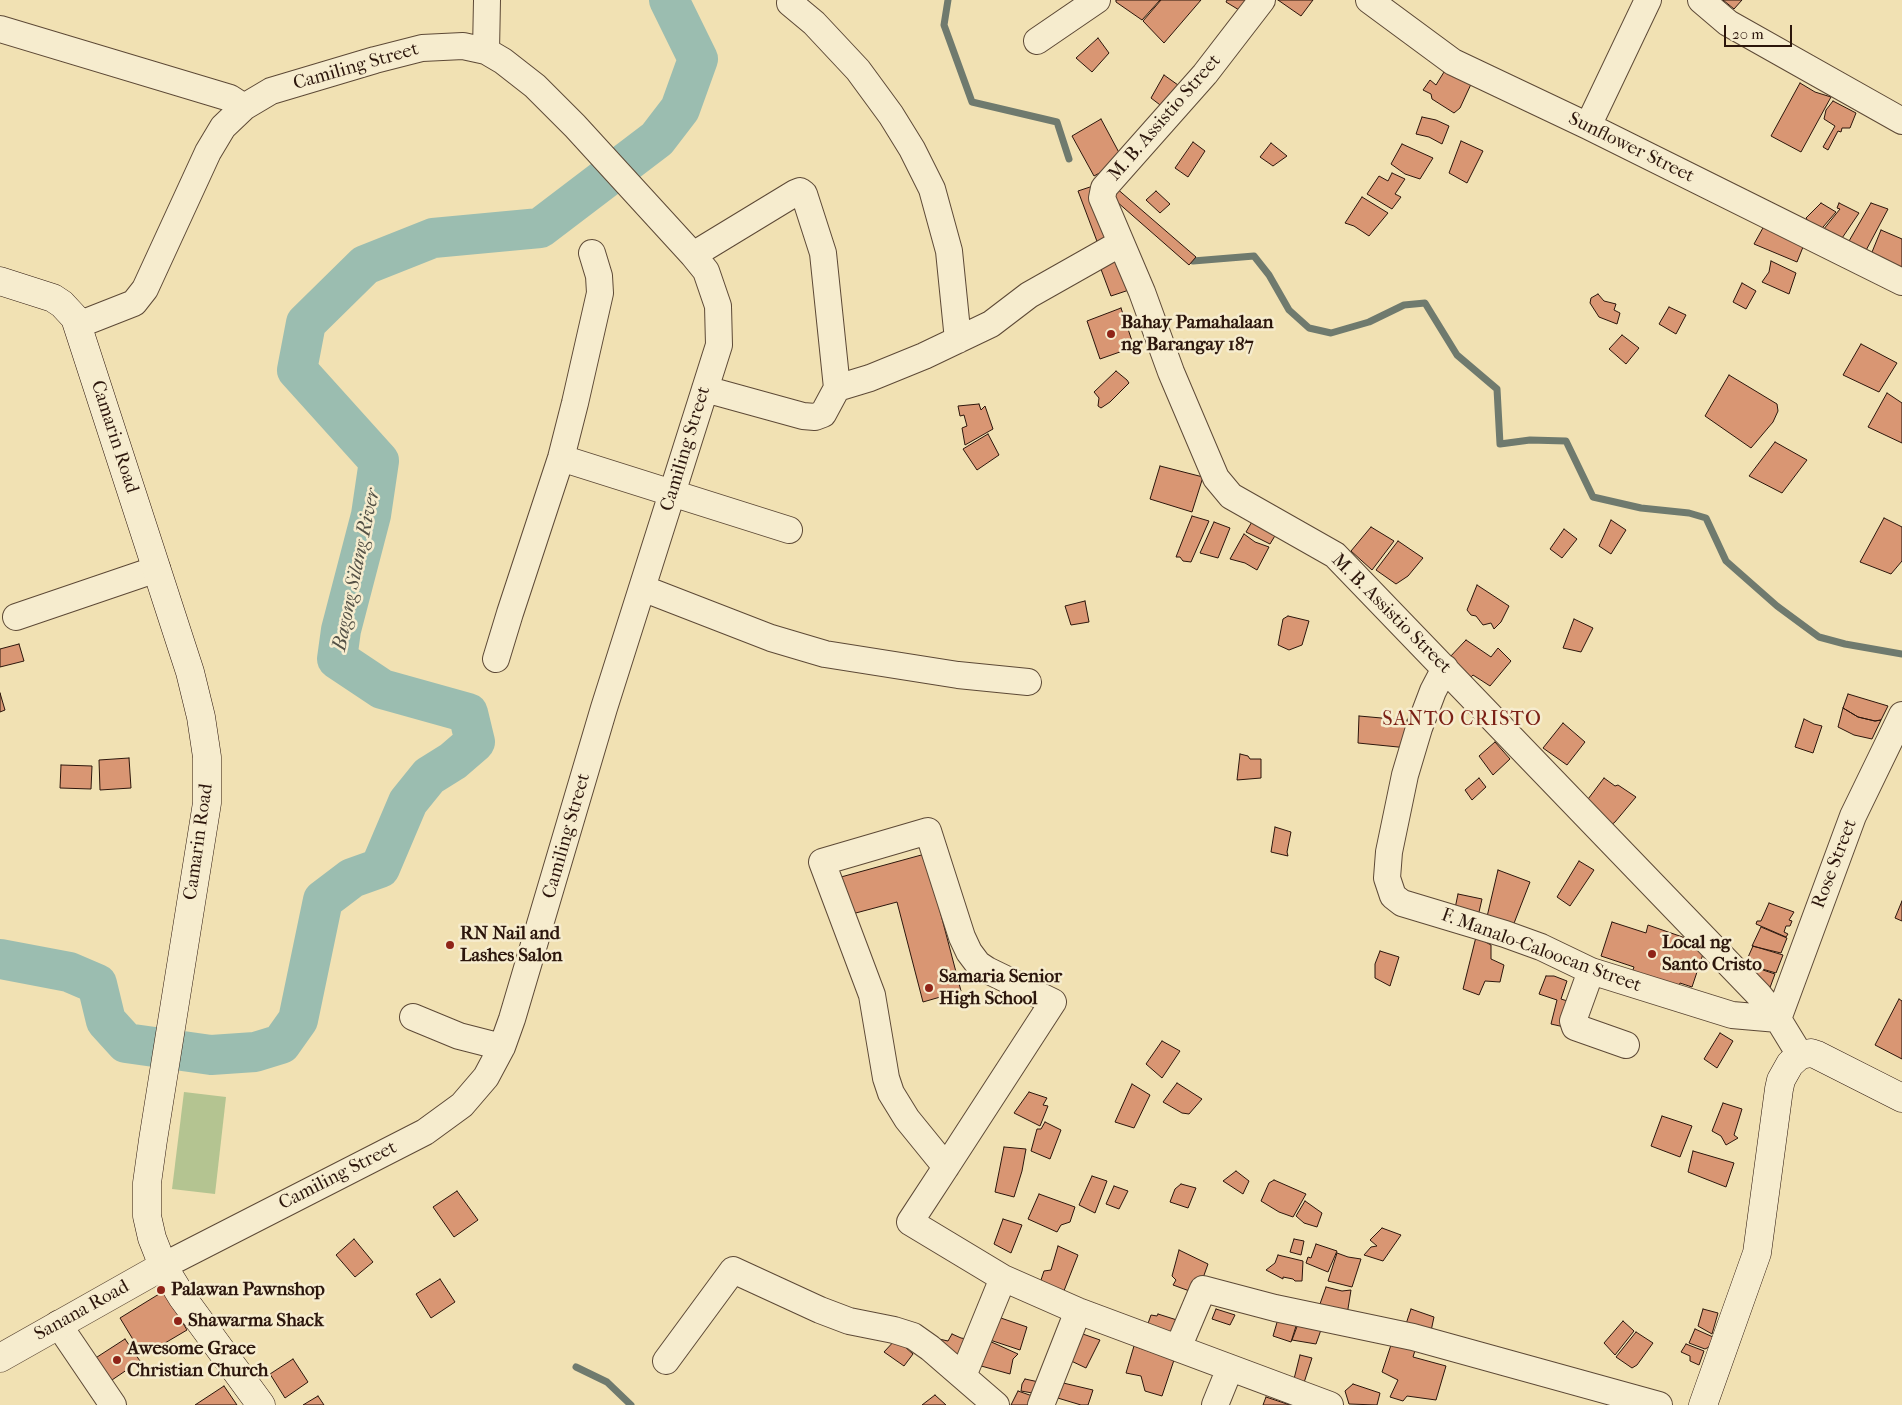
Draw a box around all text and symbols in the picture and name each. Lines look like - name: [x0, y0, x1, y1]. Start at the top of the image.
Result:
- scale bar: [1727, 15, 1794, 47]
- text: 20 m: [1732, 25, 1764, 43]
- street label: Camiling Street: [291, 38, 421, 96]
- street label: M. B. Assistio Street: [1104, 50, 1226, 186]
- street label: Sunflower Street: [1564, 108, 1698, 188]
- place label: Bahay Pamahalaan ng Barangay 187: [1121, 312, 1273, 356]
- marker: Bahay Pamahalaan ng Barangay 187: [1105, 328, 1117, 340]
- street label: Camarin Road: [85, 378, 143, 496]
- street label: Camiling Street: [656, 384, 716, 514]
- water label: Bagong Silang River: [328, 487, 386, 653]
- street label: M. B. Assistio Street: [1326, 549, 1456, 679]
- district label: SANTO CRISTO: [1381, 708, 1543, 732]
- street label: Camiling Street: [538, 771, 596, 901]
- street label: Camarin Road: [180, 782, 218, 902]
- street label: Rose Street: [1808, 816, 1862, 912]
- street label: F. Manalo-Caloocan Street: [1438, 904, 1644, 998]
- place label: RN Nail and Lashes Salon: [460, 923, 563, 967]
- place label: Local ng Santo Cristo: [1662, 932, 1762, 976]
- marker: RN Nail and Lashes Salon: [444, 939, 456, 951]
- marker: Local ng Santo Cristo: [1646, 948, 1658, 960]
- place label: Samaria Senior High School: [939, 966, 1062, 1010]
- marker: Samaria Senior High School: [923, 982, 935, 994]
- street label: Camiling Street: [275, 1137, 401, 1215]
- street label: Sanana Road: [31, 1276, 133, 1346]
- place label: Palawan Pawnshop: [171, 1279, 325, 1301]
- marker: Palawan Pawnshop: [155, 1284, 167, 1296]
- place label: Shawarma Shack: [188, 1310, 324, 1332]
- marker: Shawarma Shack: [172, 1315, 184, 1327]
- place label: Awesome Grace Christian Church: [127, 1338, 268, 1382]
- marker: Awesome Grace Christian Church: [111, 1354, 123, 1366]

